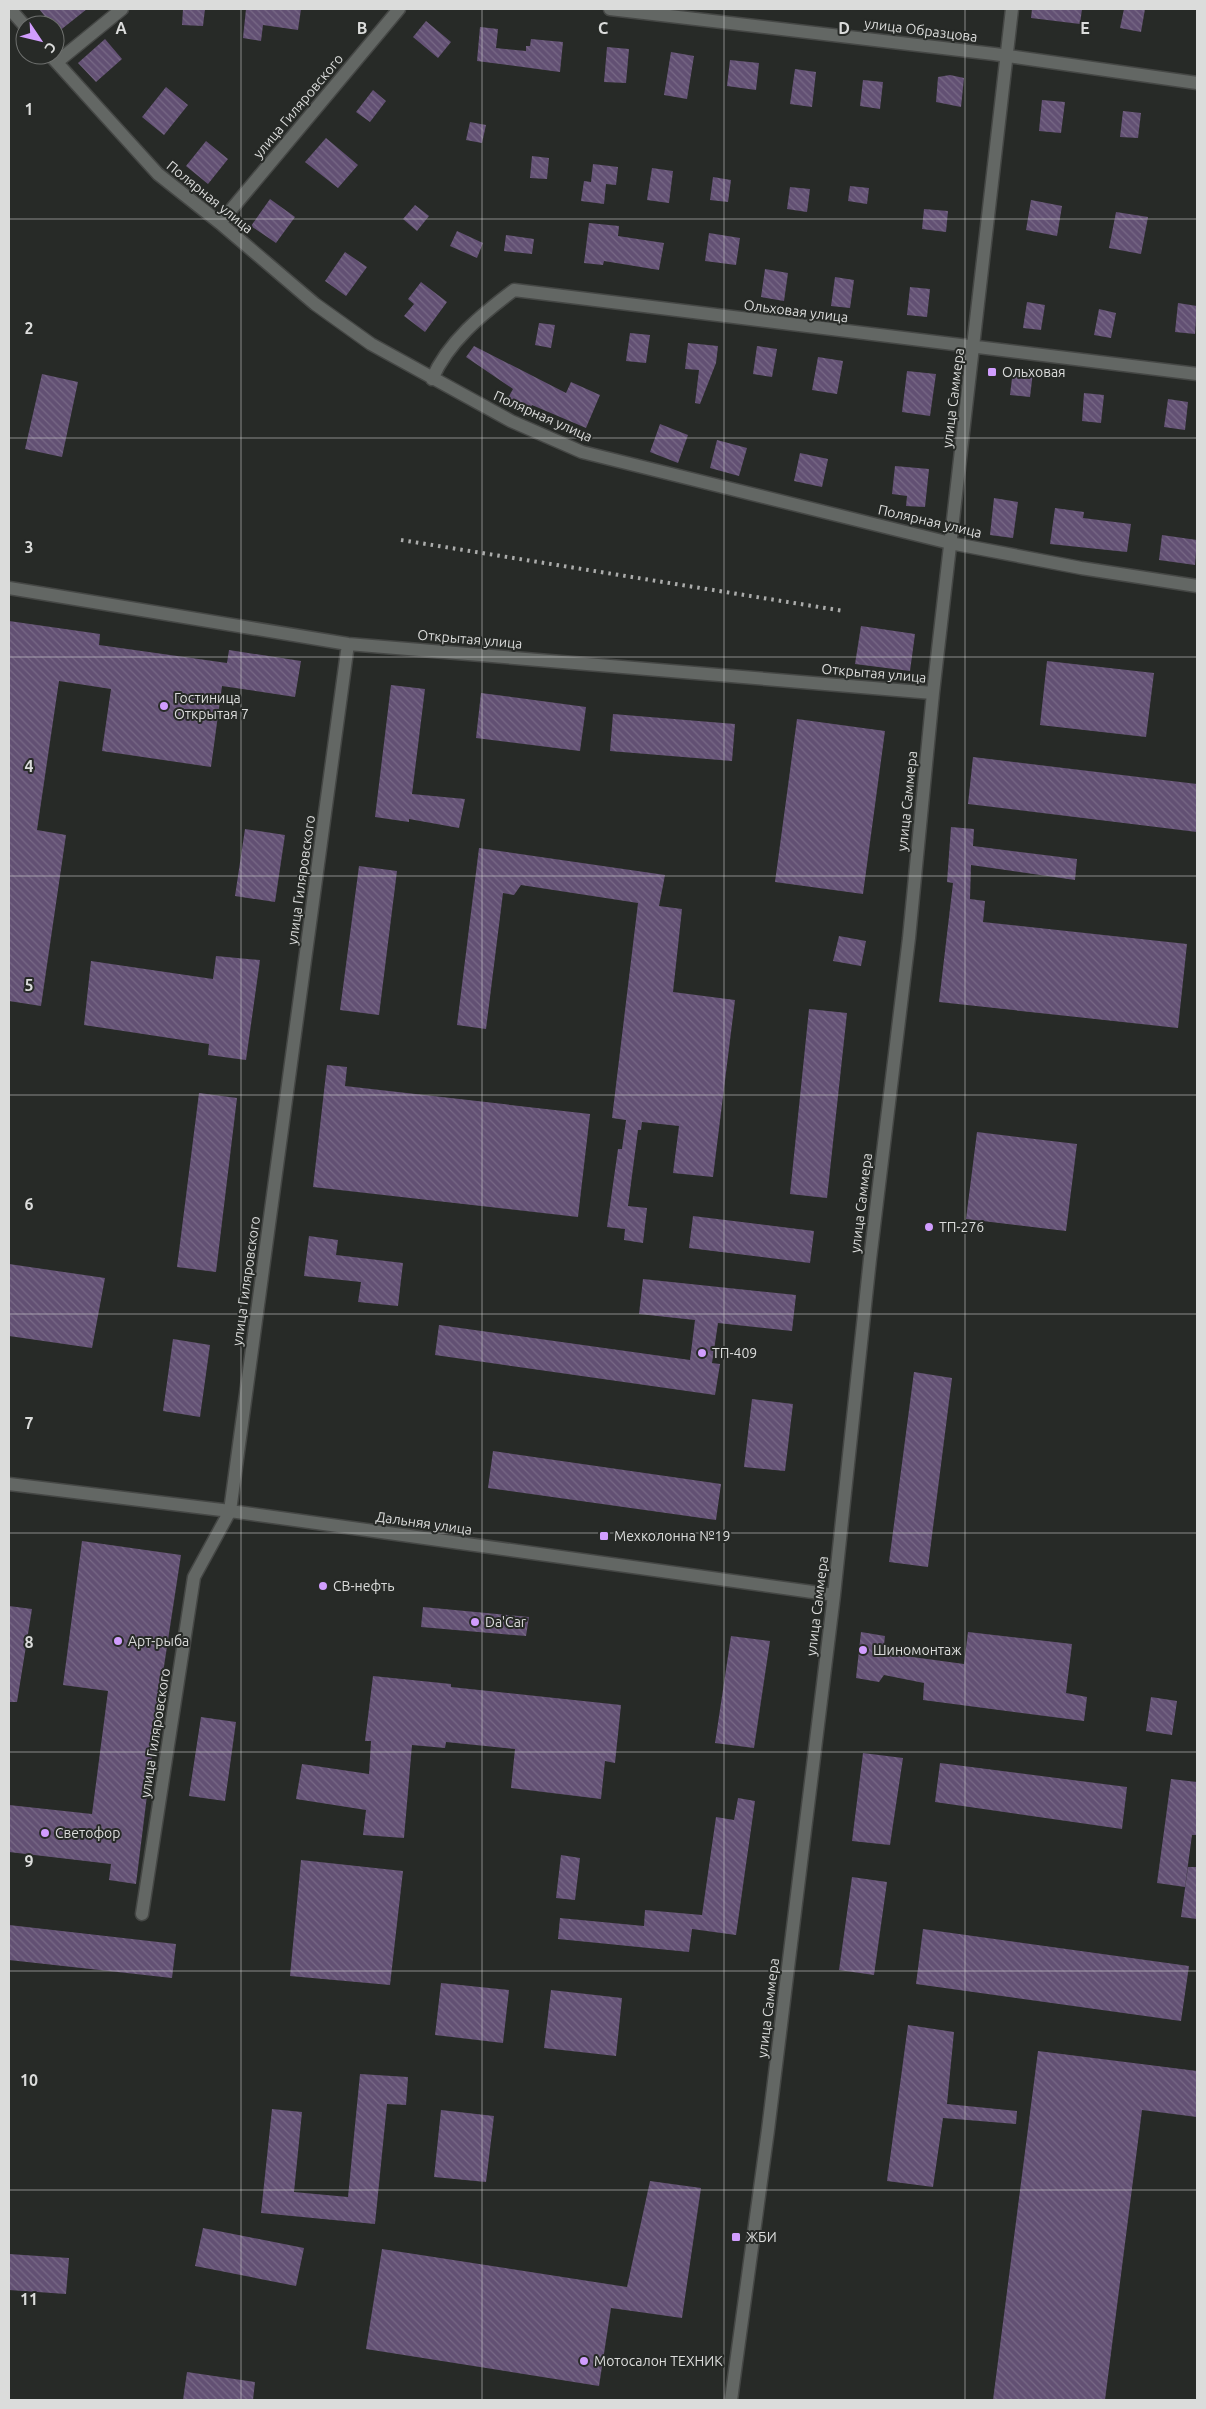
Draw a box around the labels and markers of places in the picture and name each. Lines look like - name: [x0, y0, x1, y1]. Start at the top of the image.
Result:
- place label: Ольховая: [1002, 364, 1066, 380]
- marker: Ольховая: [986, 366, 998, 378]
- place label: Гостиница Открытая 7: [174, 690, 249, 722]
- marker: Гостиница Открытая 7: [158, 700, 170, 712]
- place label: ТП-276: [939, 1219, 984, 1235]
- marker: ТП-276: [923, 1221, 935, 1233]
- place label: ТП-409: [712, 1345, 757, 1361]
- marker: ТП-409: [696, 1347, 708, 1359]
- place label: Мехколонна №19: [614, 1528, 730, 1544]
- marker: Мехколонна №19: [598, 1530, 610, 1542]
- place label: СВ-нефть: [333, 1578, 395, 1594]
- marker: СВ-нефть: [317, 1580, 329, 1592]
- place label: Da'Car: [485, 1614, 527, 1630]
- marker: Da'Car: [469, 1616, 481, 1628]
- place label: Арт-рыба: [128, 1633, 189, 1649]
- marker: Арт-рыба: [112, 1635, 124, 1647]
- place label: Шиномонтаж: [873, 1642, 962, 1658]
- marker: Шиномонтаж: [857, 1644, 869, 1656]
- place label: Светофор: [55, 1825, 120, 1841]
- marker: Светофор: [39, 1827, 51, 1839]
- place label: ЖБИ: [746, 2229, 777, 2245]
- marker: ЖБИ: [730, 2231, 742, 2243]
- place label: Мотосалон ТЕХНИК: [594, 2353, 723, 2369]
- marker: Мотосалон ТЕХНИК: [578, 2355, 590, 2367]

